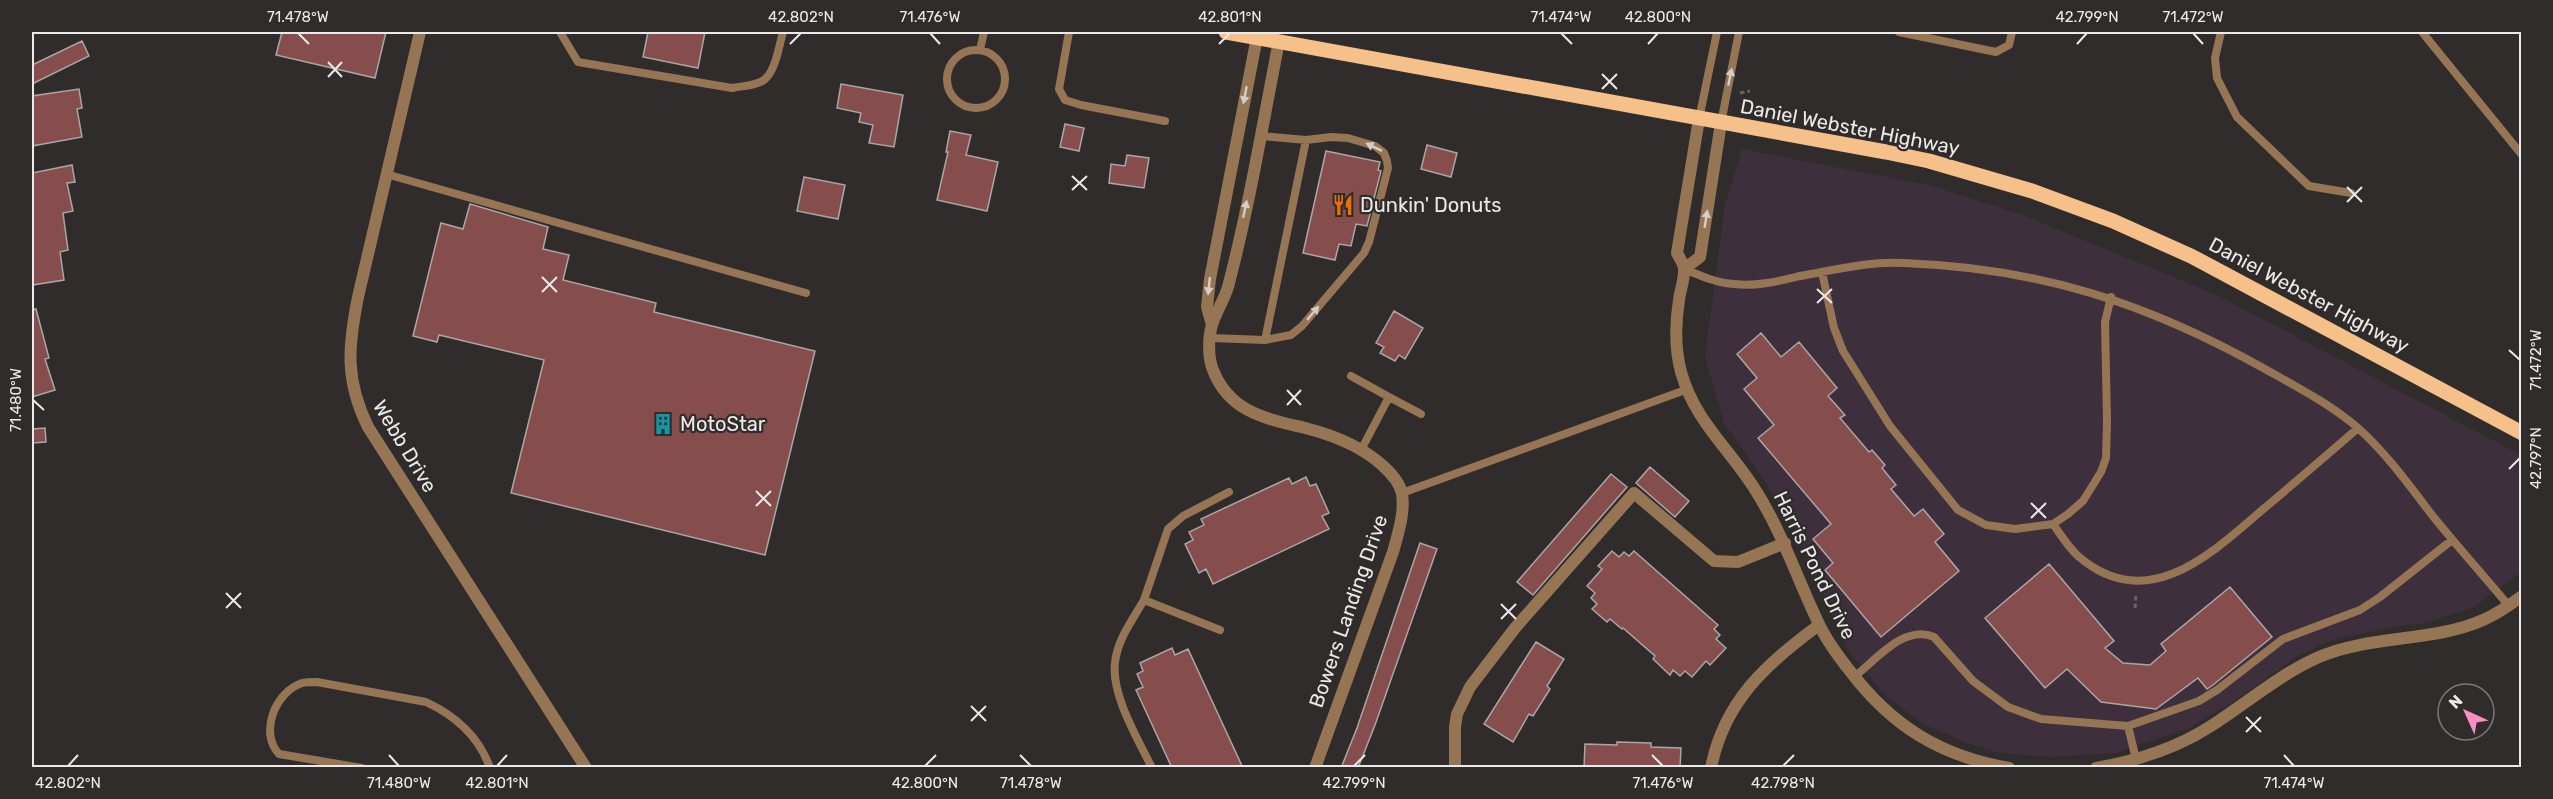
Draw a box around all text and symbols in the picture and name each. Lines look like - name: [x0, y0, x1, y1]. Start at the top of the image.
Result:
- text: 71.478°W: [267, 8, 329, 26]
- text: 42.802°N: [768, 8, 834, 26]
- text: 71.476°W: [900, 8, 960, 26]
- text: 42.801°N: [1198, 8, 1262, 26]
- text: 71.474°W: [1530, 8, 1592, 26]
- text: 42.800°N: [1625, 8, 1691, 26]
- text: 42.799°N: [2055, 8, 2119, 26]
- text: 71.472°W: [2162, 8, 2224, 26]
- one-way arrow: [1726, 67, 1735, 86]
- one-way arrow: [1240, 85, 1249, 104]
- street label: Daniel Webster Highway: [1738, 94, 1962, 160]
- one-way arrow: [1365, 143, 1382, 152]
- restaurant icon: Dunkin' Donuts: [1331, 193, 1355, 217]
- place label: Dunkin' Donuts: [1360, 193, 1501, 217]
- one-way arrow: [1241, 199, 1250, 218]
- one-way arrow: [1702, 209, 1711, 228]
- street label: Daniel Webster Highway: [2205, 232, 2413, 358]
- one-way arrow: [1204, 277, 1214, 296]
- one-way arrow: [1307, 305, 1320, 321]
- text: 71.472°W: [2527, 329, 2545, 391]
- text: 71.480°W: [7, 368, 25, 432]
- street label: Webb Drive: [368, 395, 442, 497]
- building icon: MotoStar: [651, 412, 675, 436]
- place label: MotoStar: [680, 412, 766, 436]
- text: 42.797°N: [2527, 427, 2545, 489]
- street label: Harris Pond Drive: [1769, 487, 1861, 643]
- street label: Bowers Landing Drive: [1304, 511, 1392, 711]
- north arrow: [2436, 682, 2496, 742]
- text: N: [2445, 691, 2467, 713]
- text: 42.802°N: [35, 774, 101, 792]
- text: 71.480°W: [367, 774, 431, 792]
- text: 42.801°N: [465, 774, 529, 792]
- text: 42.800°N: [892, 774, 958, 792]
- text: 71.478°W: [1000, 774, 1062, 792]
- text: 42.799°N: [1322, 774, 1386, 792]
- text: 71.476°W: [1633, 774, 1693, 792]
- text: 42.798°N: [1751, 774, 1815, 792]
- text: 71.474°W: [2263, 774, 2325, 792]

